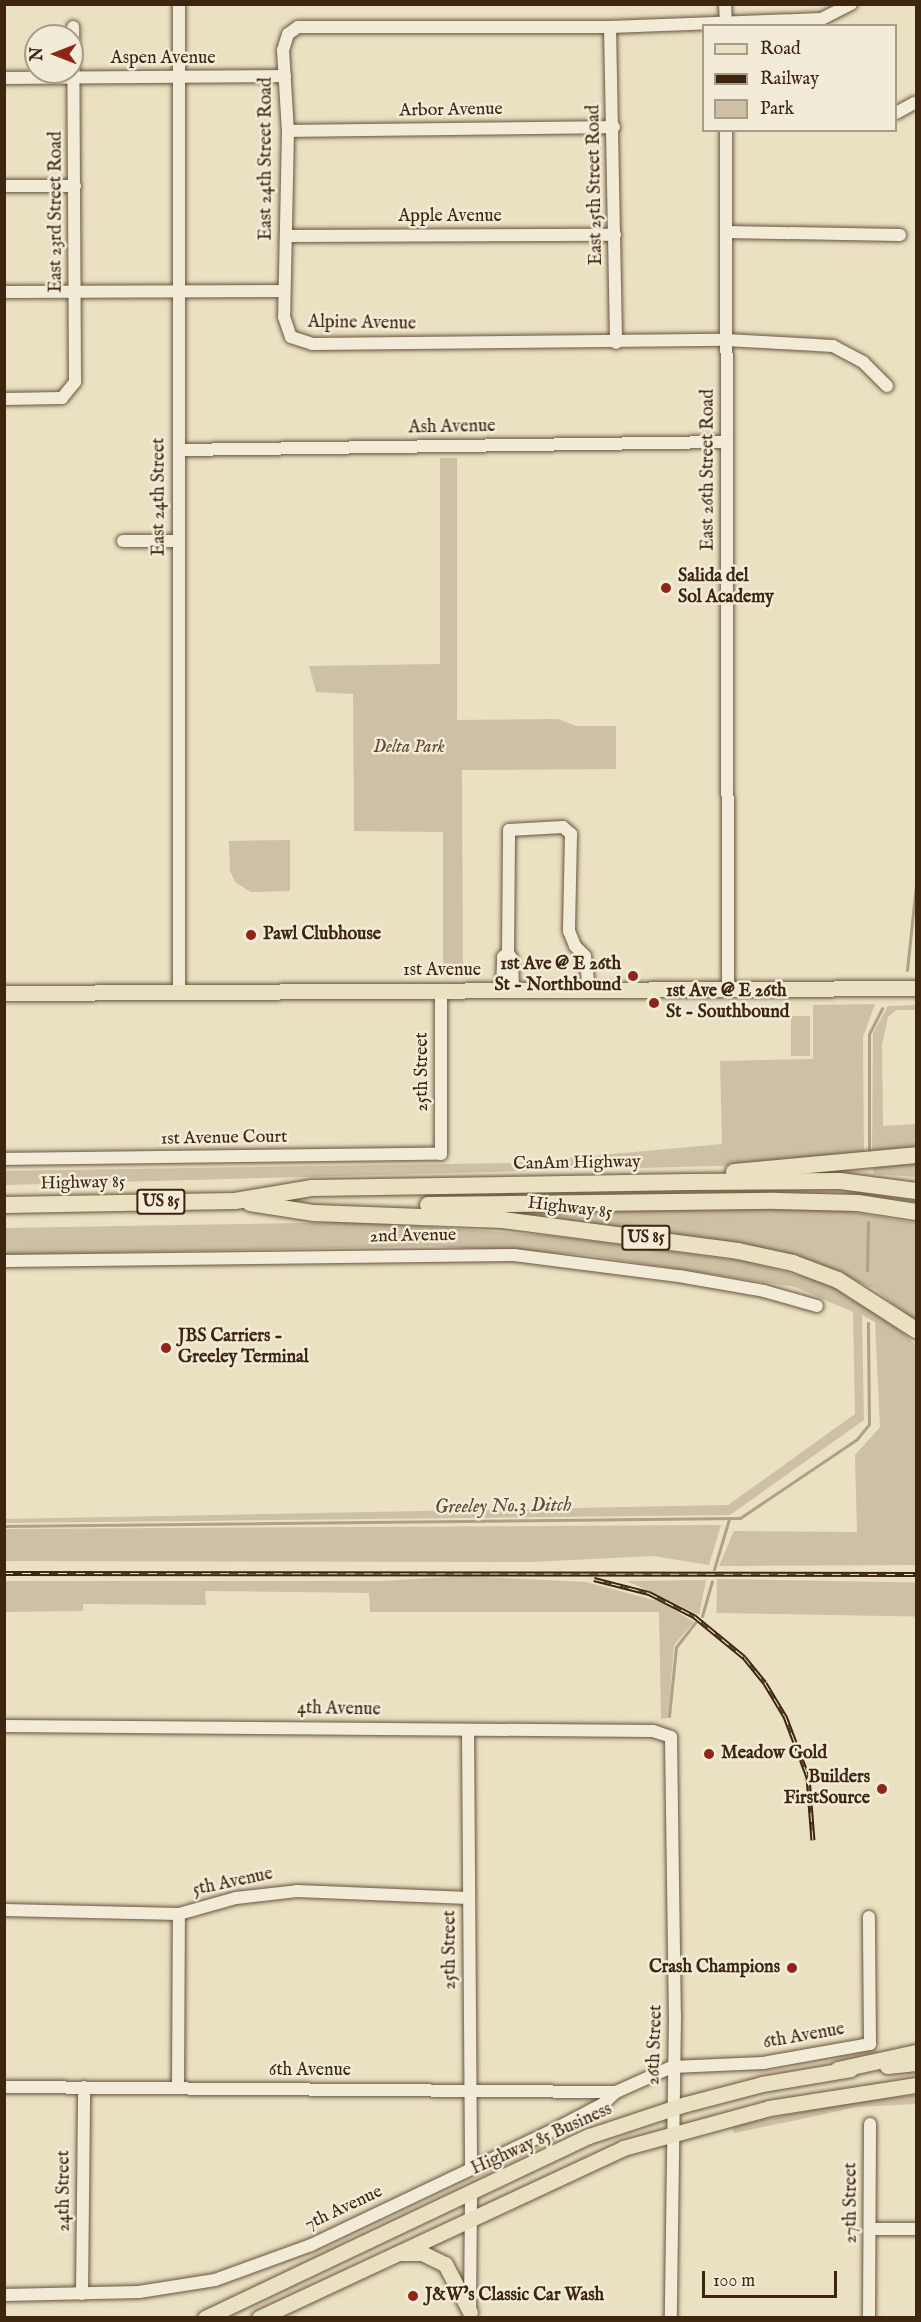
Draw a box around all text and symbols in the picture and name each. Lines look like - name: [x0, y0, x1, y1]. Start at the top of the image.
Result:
- north arrow: [24, 24, 84, 84]
- legend: [702, 24, 897, 132]
- text: Road: [760, 38, 801, 61]
- text: N: [28, 47, 48, 61]
- street label: Aspen Avenue: [110, 48, 216, 70]
- text: Railway: [760, 68, 819, 91]
- street label: East 24th Street Road: [256, 78, 278, 240]
- text: Park: [760, 98, 794, 121]
- street label: Arbor Avenue: [399, 99, 503, 123]
- street label: East 25th Street Road: [584, 105, 608, 265]
- street label: East 23rd Street Road: [46, 131, 68, 293]
- street label: Apple Avenue: [398, 206, 502, 228]
- street label: Alpine Avenue: [308, 312, 416, 336]
- street label: East 26th Street Road: [698, 389, 720, 551]
- street label: Ash Avenue: [408, 416, 496, 440]
- street label: East 24th Street: [149, 438, 171, 556]
- place label: Salida del Sol Academy: [678, 567, 774, 610]
- marker: Salida del Sol Academy: [659, 581, 673, 595]
- park label: Delta Park: [373, 737, 445, 759]
- place label: Pawl Clubhouse: [263, 924, 381, 946]
- marker: Pawl Clubhouse: [244, 928, 258, 942]
- place label: 1st Ave @ E 26th St - Northbound: [495, 955, 621, 998]
- street label: 1st Avenue: [403, 960, 481, 982]
- marker: 1st Ave @ E 26th St - Northbound: [626, 969, 640, 983]
- place label: 1st Ave @ E 26th St - Southbound: [666, 982, 789, 1024]
- marker: 1st Ave @ E 26th St - Southbound: [647, 996, 661, 1010]
- street label: 25th Street: [412, 1032, 434, 1112]
- street label: 1st Avenue Court: [160, 1127, 288, 1151]
- street label: CanAm Highway: [513, 1152, 641, 1176]
- street label: Highway 85: [40, 1172, 126, 1196]
- road number: US 85: [136, 1189, 186, 1215]
- street label: Highway 85: [526, 1193, 614, 1225]
- street label: 2nd Avenue: [370, 1225, 456, 1249]
- road number: US 85: [620, 1225, 672, 1251]
- place label: JBS Carriers - Greeley Terminal: [178, 1327, 309, 1370]
- marker: JBS Carriers - Greeley Terminal: [159, 1341, 173, 1355]
- water label: Greeley No.3 Ditch: [434, 1493, 572, 1519]
- street label: 4th Avenue: [297, 1698, 381, 1722]
- place label: Meadow Gold: [721, 1743, 827, 1765]
- marker: Meadow Gold: [702, 1747, 716, 1761]
- place label: Builders FirstSource: [784, 1768, 870, 1810]
- marker: Builders FirstSource: [875, 1782, 889, 1796]
- street label: 5th Avenue: [191, 1864, 275, 1902]
- street label: 25th Street: [440, 1910, 462, 1990]
- place label: Crash Champions: [649, 1957, 780, 1979]
- marker: Crash Champions: [785, 1961, 799, 1975]
- street label: 26th Street: [644, 2004, 668, 2086]
- street label: 6th Avenue: [762, 2019, 846, 2055]
- street label: 6th Avenue: [269, 2060, 351, 2082]
- street label: Highway 85 Business: [468, 2099, 616, 2181]
- street label: 24th Street: [54, 2150, 76, 2232]
- street label: 27th Street: [841, 2162, 863, 2244]
- street label: 7th Avenue: [302, 2182, 386, 2236]
- scale bar: [705, 2259, 840, 2297]
- text: 100 m: [713, 2270, 755, 2293]
- place label: J&W's Classic Car Wash: [425, 2285, 604, 2307]
- marker: J&W's Classic Car Wash: [406, 2289, 420, 2303]

